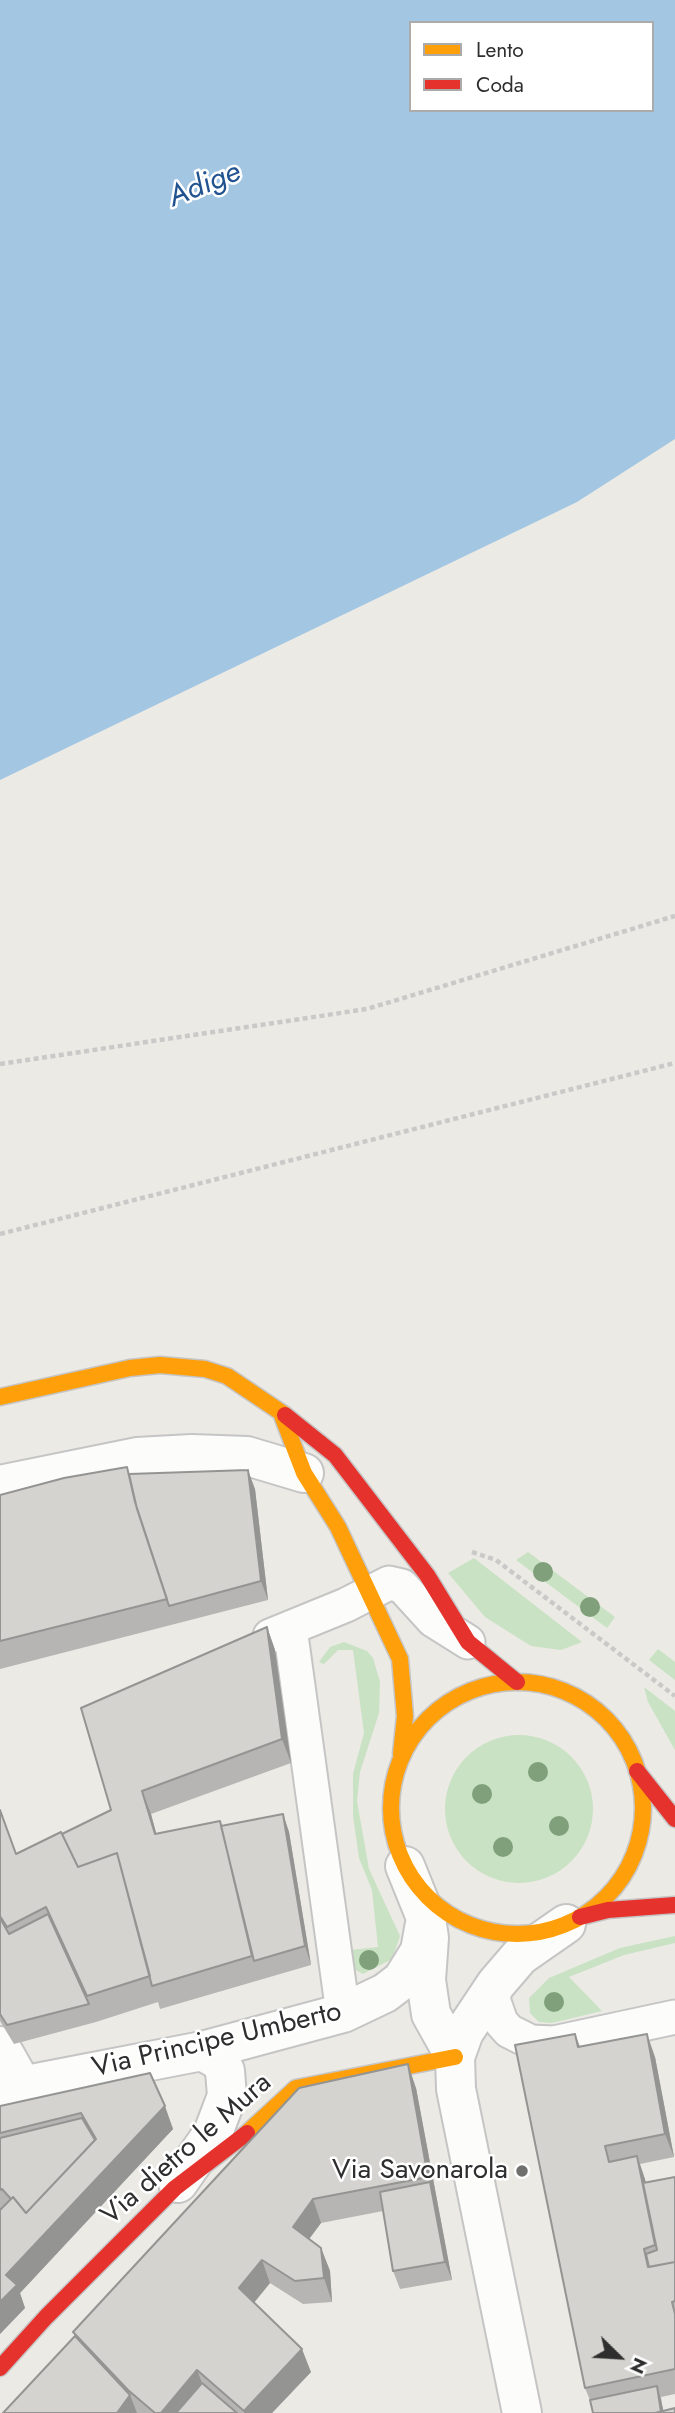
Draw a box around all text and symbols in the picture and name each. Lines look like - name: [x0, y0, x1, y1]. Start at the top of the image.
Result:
- legend: [409, 21, 654, 112]
- text: Lento: [476, 35, 524, 65]
- text: Coda: [476, 70, 524, 100]
- water label: Adige: [164, 155, 246, 217]
- street label: Via Principe Umberto: [89, 1996, 345, 2086]
- street label: Via dietro le Mura: [95, 2067, 279, 2233]
- place label: Via Savonarola: [332, 2154, 508, 2188]
- marker: Via Savonarola: [514, 2163, 530, 2179]
- north arrow: [584, 2322, 654, 2392]
- text: N: [623, 2353, 654, 2378]

